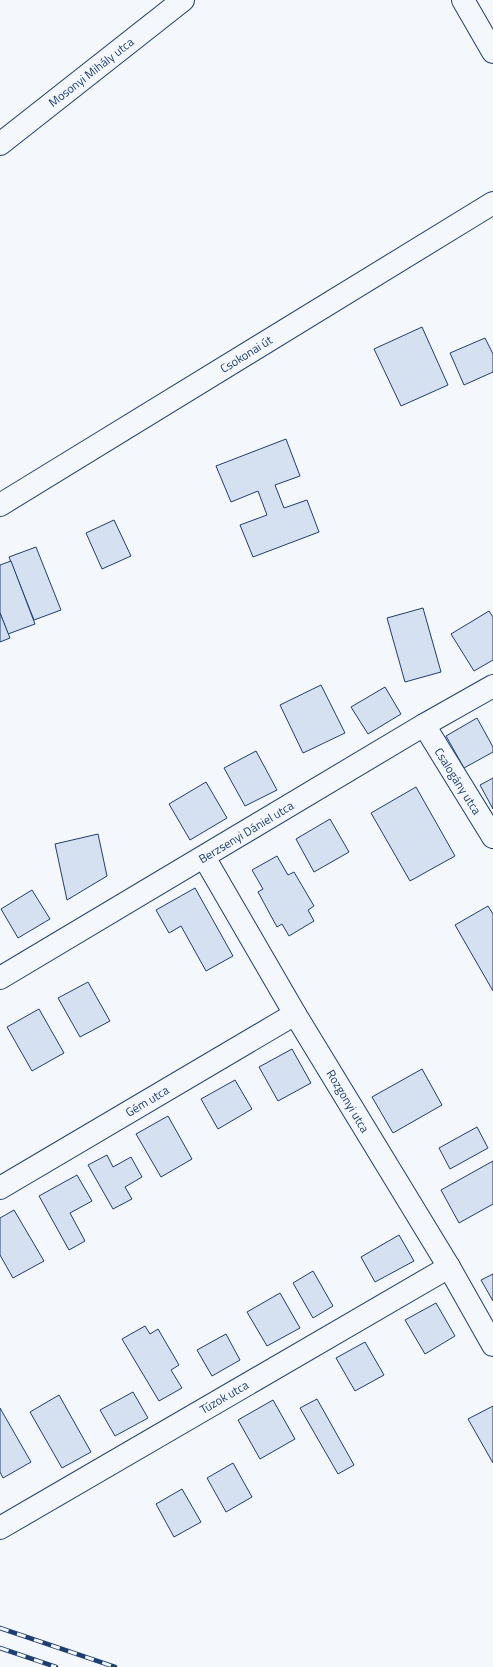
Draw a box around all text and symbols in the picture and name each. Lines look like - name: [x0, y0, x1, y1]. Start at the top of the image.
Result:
- street label: Mosonyi Mihály utca: [44, 33, 138, 111]
- street label: Csokonai út: [216, 330, 277, 378]
- street label: Csalogány utca: [430, 744, 486, 818]
- street label: Berzsenyi Dániel utca: [195, 796, 297, 868]
- street label: Rozgonyi utca: [322, 1066, 374, 1136]
- street label: Gém utca: [122, 1081, 172, 1121]
- street label: Túzok utca: [196, 1375, 252, 1419]

